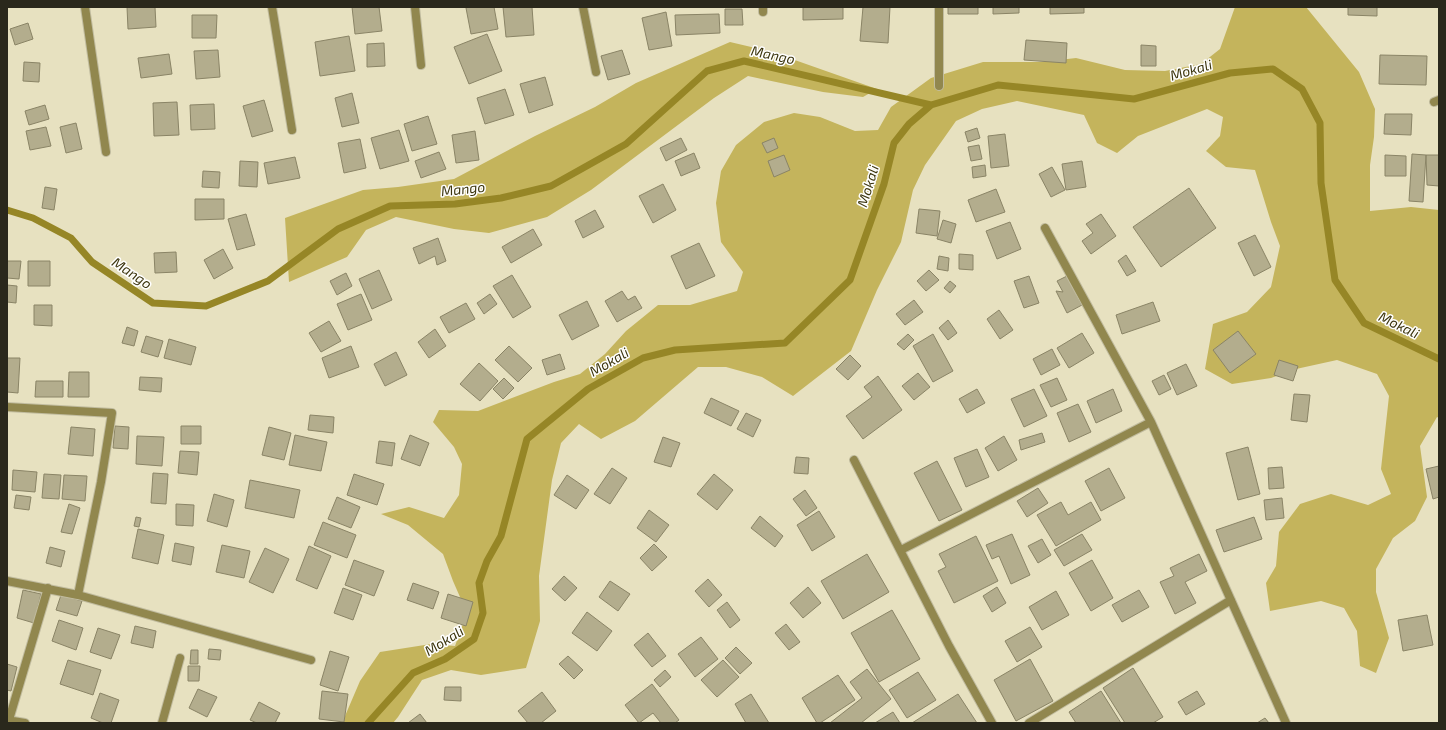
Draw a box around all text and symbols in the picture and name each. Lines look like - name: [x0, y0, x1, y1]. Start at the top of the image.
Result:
- water label: Mango: [750, 42, 797, 67]
- water label: Mokali: [1168, 55, 1214, 84]
- water label: Mokali: [853, 162, 882, 209]
- water label: Mango: [440, 178, 486, 199]
- water label: Mango: [109, 253, 155, 292]
- water label: Mokali: [1376, 307, 1423, 342]
- water label: Mokali: [586, 343, 632, 380]
- water label: Mokali: [421, 622, 467, 659]

